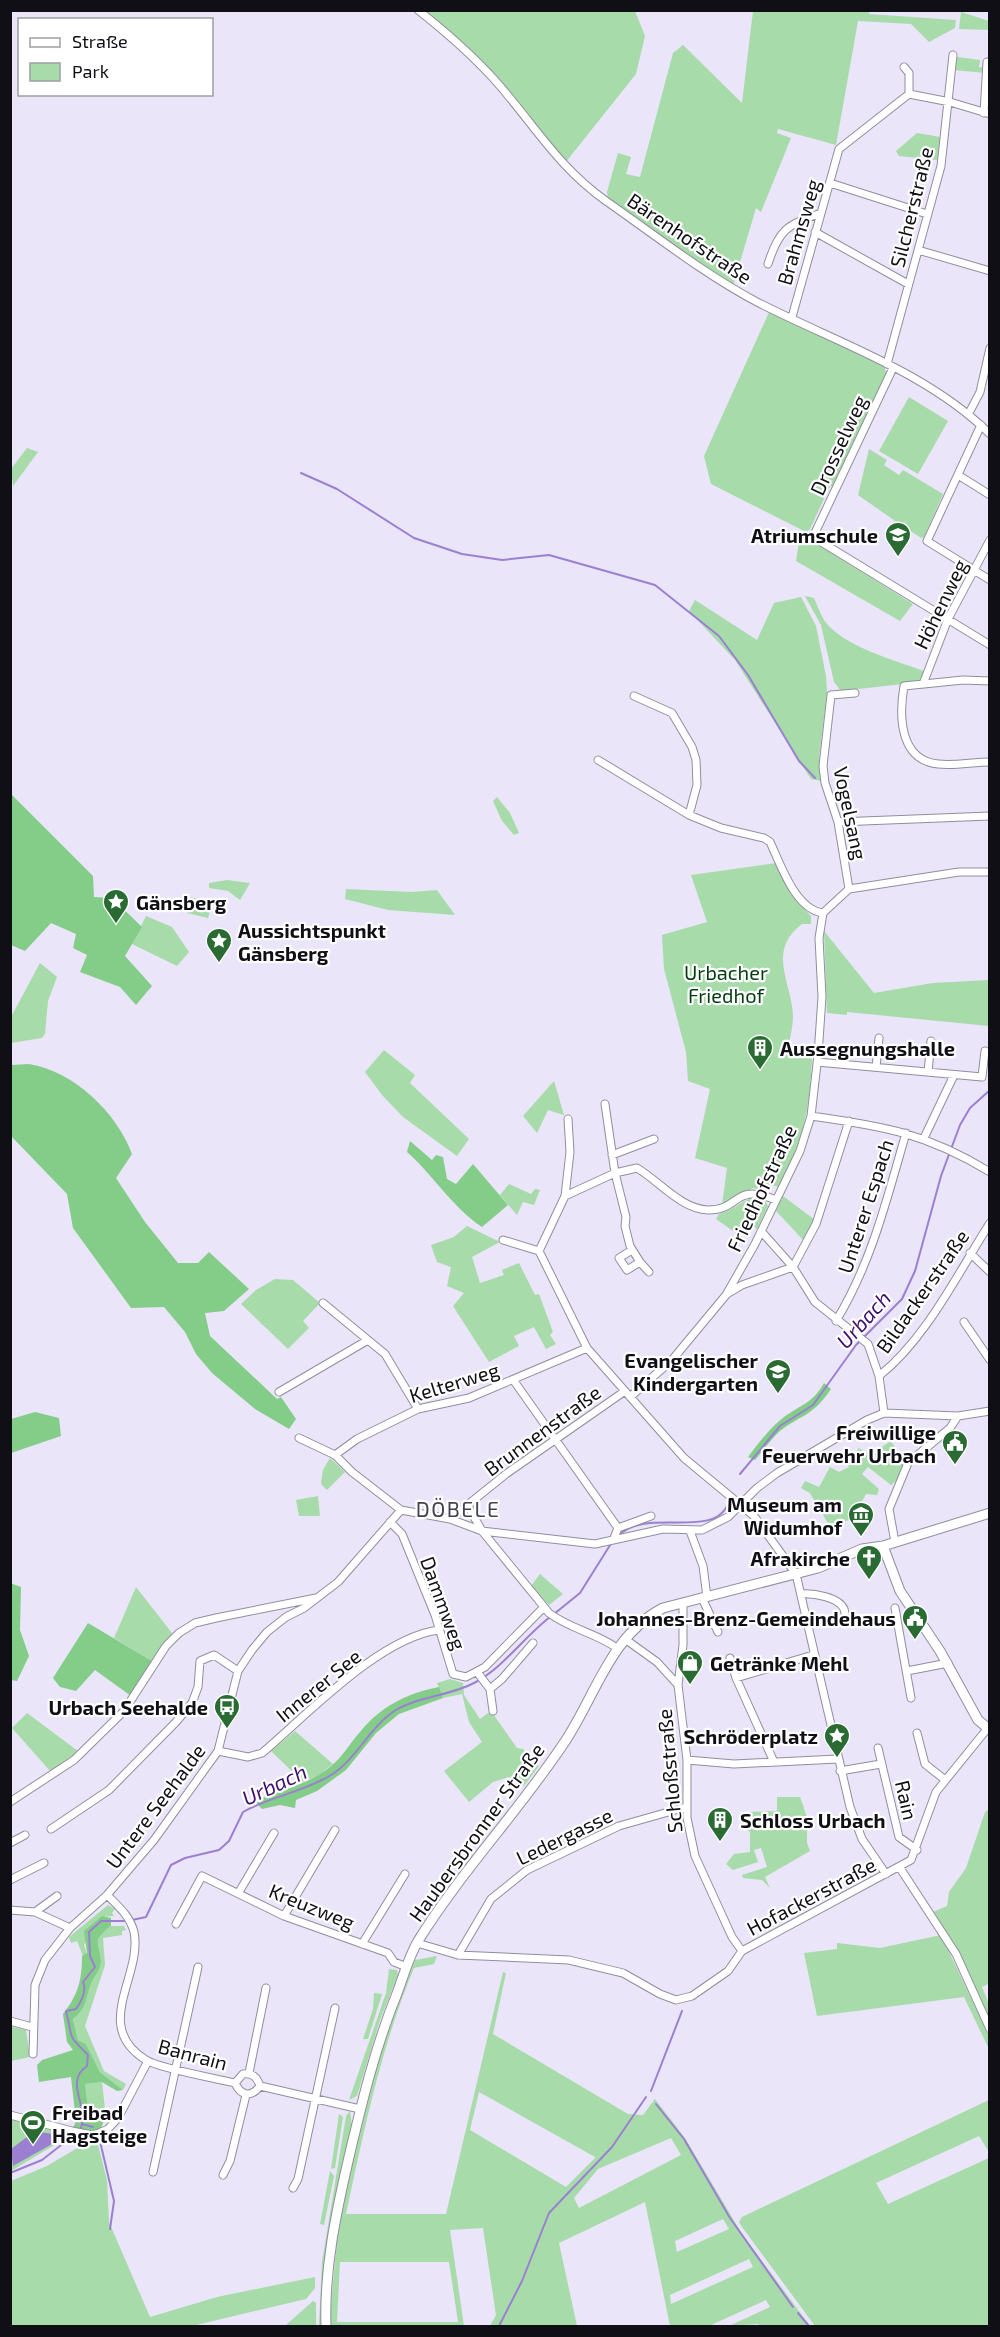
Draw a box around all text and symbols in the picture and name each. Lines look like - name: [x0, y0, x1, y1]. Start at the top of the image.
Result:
- legend: [18, 18, 213, 96]
- text: Straße: [72, 30, 128, 52]
- text: Park: [72, 60, 109, 82]
- street label: Silcherstraße: [884, 144, 938, 270]
- street label: Brahmsweg: [771, 176, 825, 288]
- street label: Bärenhofstraße: [623, 187, 757, 289]
- street label: Drosselweg: [804, 391, 872, 499]
- school or university icon: Atriumschule: [883, 520, 913, 558]
- place label: Atriumschule: [751, 523, 878, 547]
- street label: Höhenweg: [908, 555, 972, 653]
- street label: Vogelsang: [829, 764, 873, 862]
- place icon: Gänsberg: [101, 887, 131, 925]
- place label: Gänsberg: [136, 890, 227, 914]
- place label: Aussichtspunkt Gänsberg: [238, 918, 386, 965]
- place icon: Aussichtspunkt Gänsberg: [204, 926, 234, 964]
- park label: Urbacher Friedhof: [684, 960, 768, 1007]
- building icon: Aussegnungshalle: [745, 1033, 775, 1071]
- place label: Aussegnungshalle: [780, 1036, 955, 1060]
- street label: Friedhofstraße: [721, 1121, 801, 1255]
- street label: Unterer Espach: [832, 1136, 898, 1276]
- street label: Bildackerstraße: [871, 1225, 973, 1357]
- water label: Urbach: [831, 1285, 895, 1353]
- place label: Evangelischer Kindergarten: [624, 1348, 758, 1395]
- street label: Kelterweg: [406, 1357, 502, 1407]
- school or university icon: Evangelischer Kindergarten: [763, 1357, 793, 1395]
- street label: Brunnenstraße: [479, 1380, 605, 1480]
- place label: Freiwillige Feuerwehr Urbach: [762, 1420, 936, 1467]
- public building icon: Freiwillige Feuerwehr Urbach: [940, 1428, 970, 1466]
- place label: Museum am Widumhof: [727, 1492, 843, 1539]
- district label: DÖBELE: [416, 1496, 500, 1521]
- museum icon: Museum am Widumhof: [846, 1500, 876, 1538]
- church icon: Afrakirche: [854, 1543, 884, 1581]
- place label: Afrakirche: [751, 1546, 850, 1570]
- street label: Dammweg: [416, 1553, 472, 1653]
- public building icon: Johannes-Brenz-Gemeindehaus: [900, 1603, 930, 1641]
- place label: Johannes-Brenz-Gemeindehaus: [596, 1606, 896, 1630]
- street label: Innerer See: [271, 1643, 365, 1727]
- shop icon: Getränke Mehl: [675, 1648, 705, 1686]
- place label: Getränke Mehl: [710, 1651, 849, 1675]
- bus stop icon: Urbach Seehalde: [212, 1692, 242, 1730]
- place label: Urbach Seehalde: [48, 1695, 208, 1719]
- street label: Schloßstraße: [652, 1708, 686, 1834]
- place icon: Schröderplatz: [822, 1721, 852, 1759]
- place label: Schröderplatz: [683, 1724, 818, 1748]
- street label: Haubersbronner Straße: [403, 1738, 549, 1926]
- street label: Untere Seehalde: [100, 1739, 210, 1873]
- water label: Urbach: [238, 1758, 310, 1810]
- street label: Rain: [891, 1778, 923, 1822]
- street label: Ledergasse: [512, 1802, 616, 1870]
- building icon: Schloss Urbach: [705, 1805, 735, 1843]
- place label: Schloss Urbach: [740, 1808, 886, 1832]
- street label: Hofackerstraße: [742, 1852, 880, 1940]
- street label: Kreuzweg: [266, 1878, 358, 1934]
- street label: Banrain: [156, 2033, 230, 2075]
- place label: Freibad Hagsteige: [52, 2100, 147, 2147]
- sports icon: Freibad Hagsteige: [18, 2108, 48, 2146]

